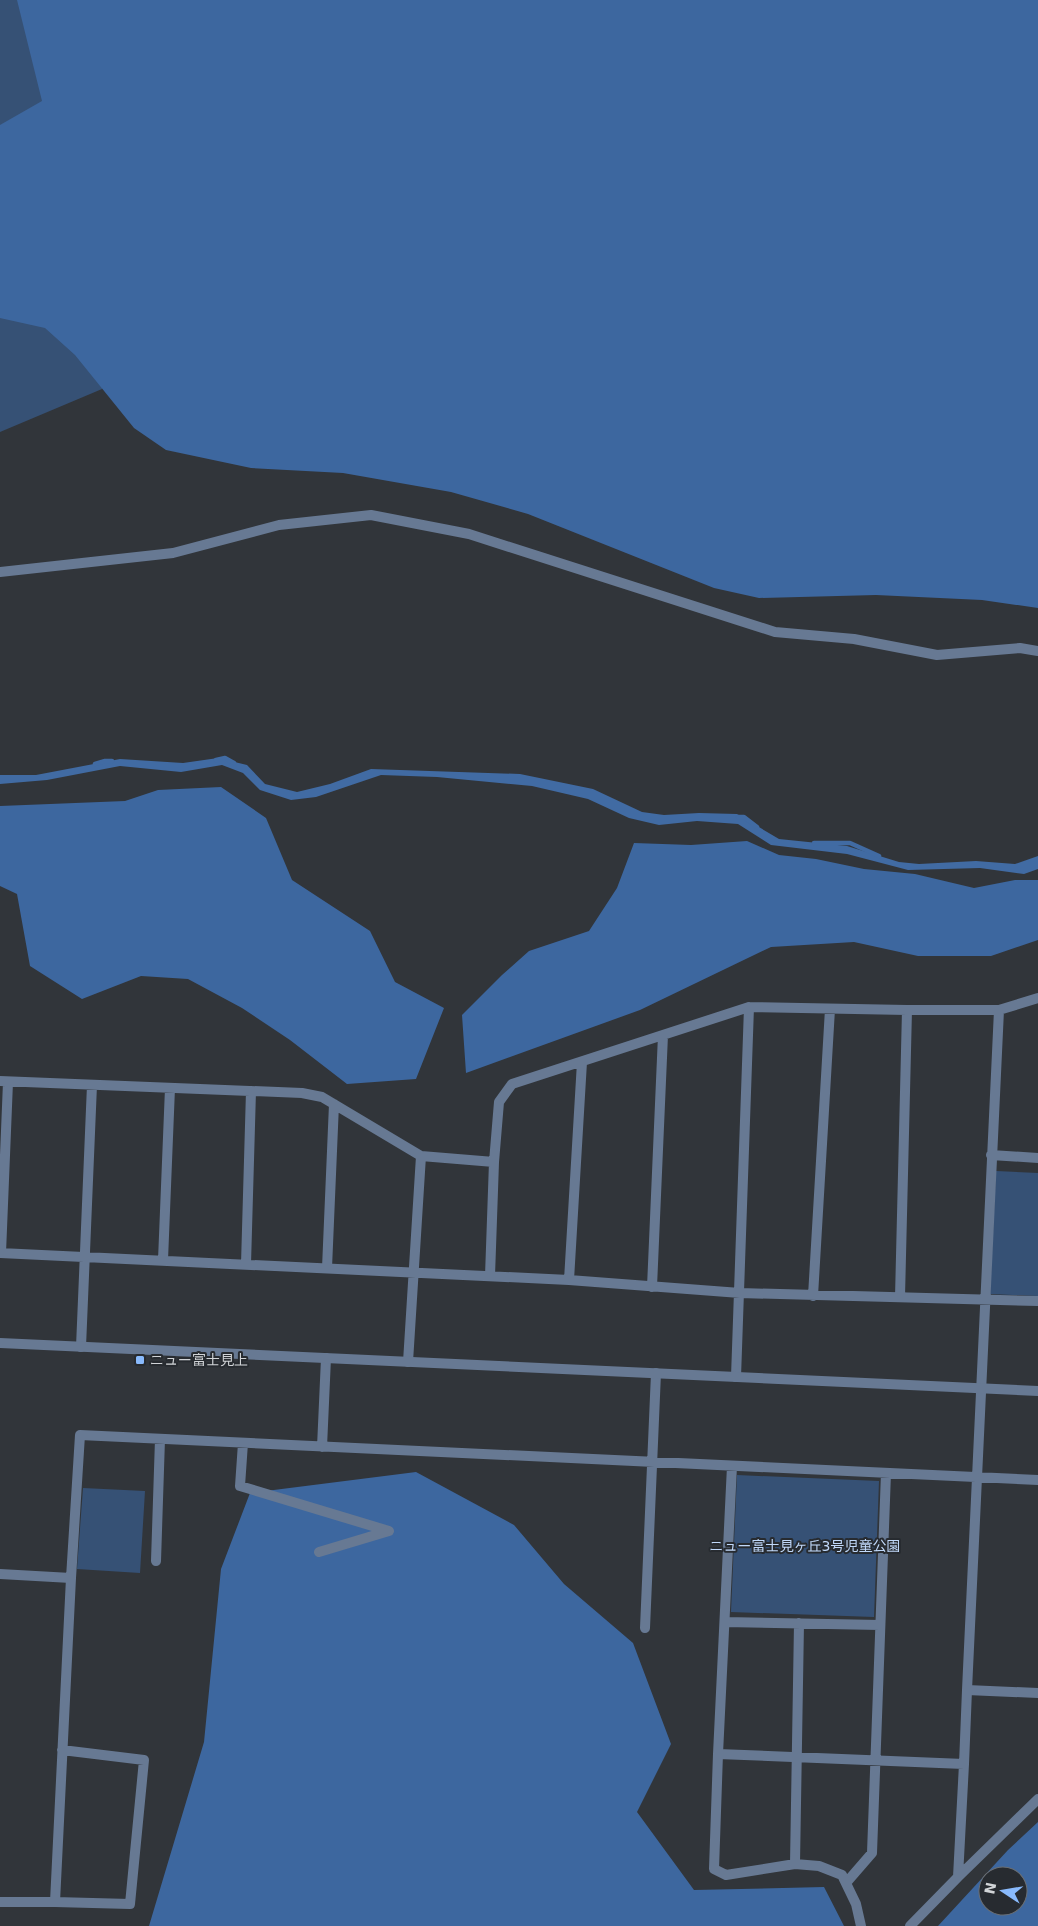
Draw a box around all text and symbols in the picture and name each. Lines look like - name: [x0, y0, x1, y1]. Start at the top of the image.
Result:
- place label: ニュー富士見上: [150, 1352, 248, 1368]
- marker: ニュー富士見上: [134, 1354, 146, 1366]
- park label: ニュー富士見ヶ丘3号児童公園: [710, 1538, 900, 1554]
- north arrow: [978, 1866, 1028, 1916]
- text: N: [981, 1881, 999, 1896]

